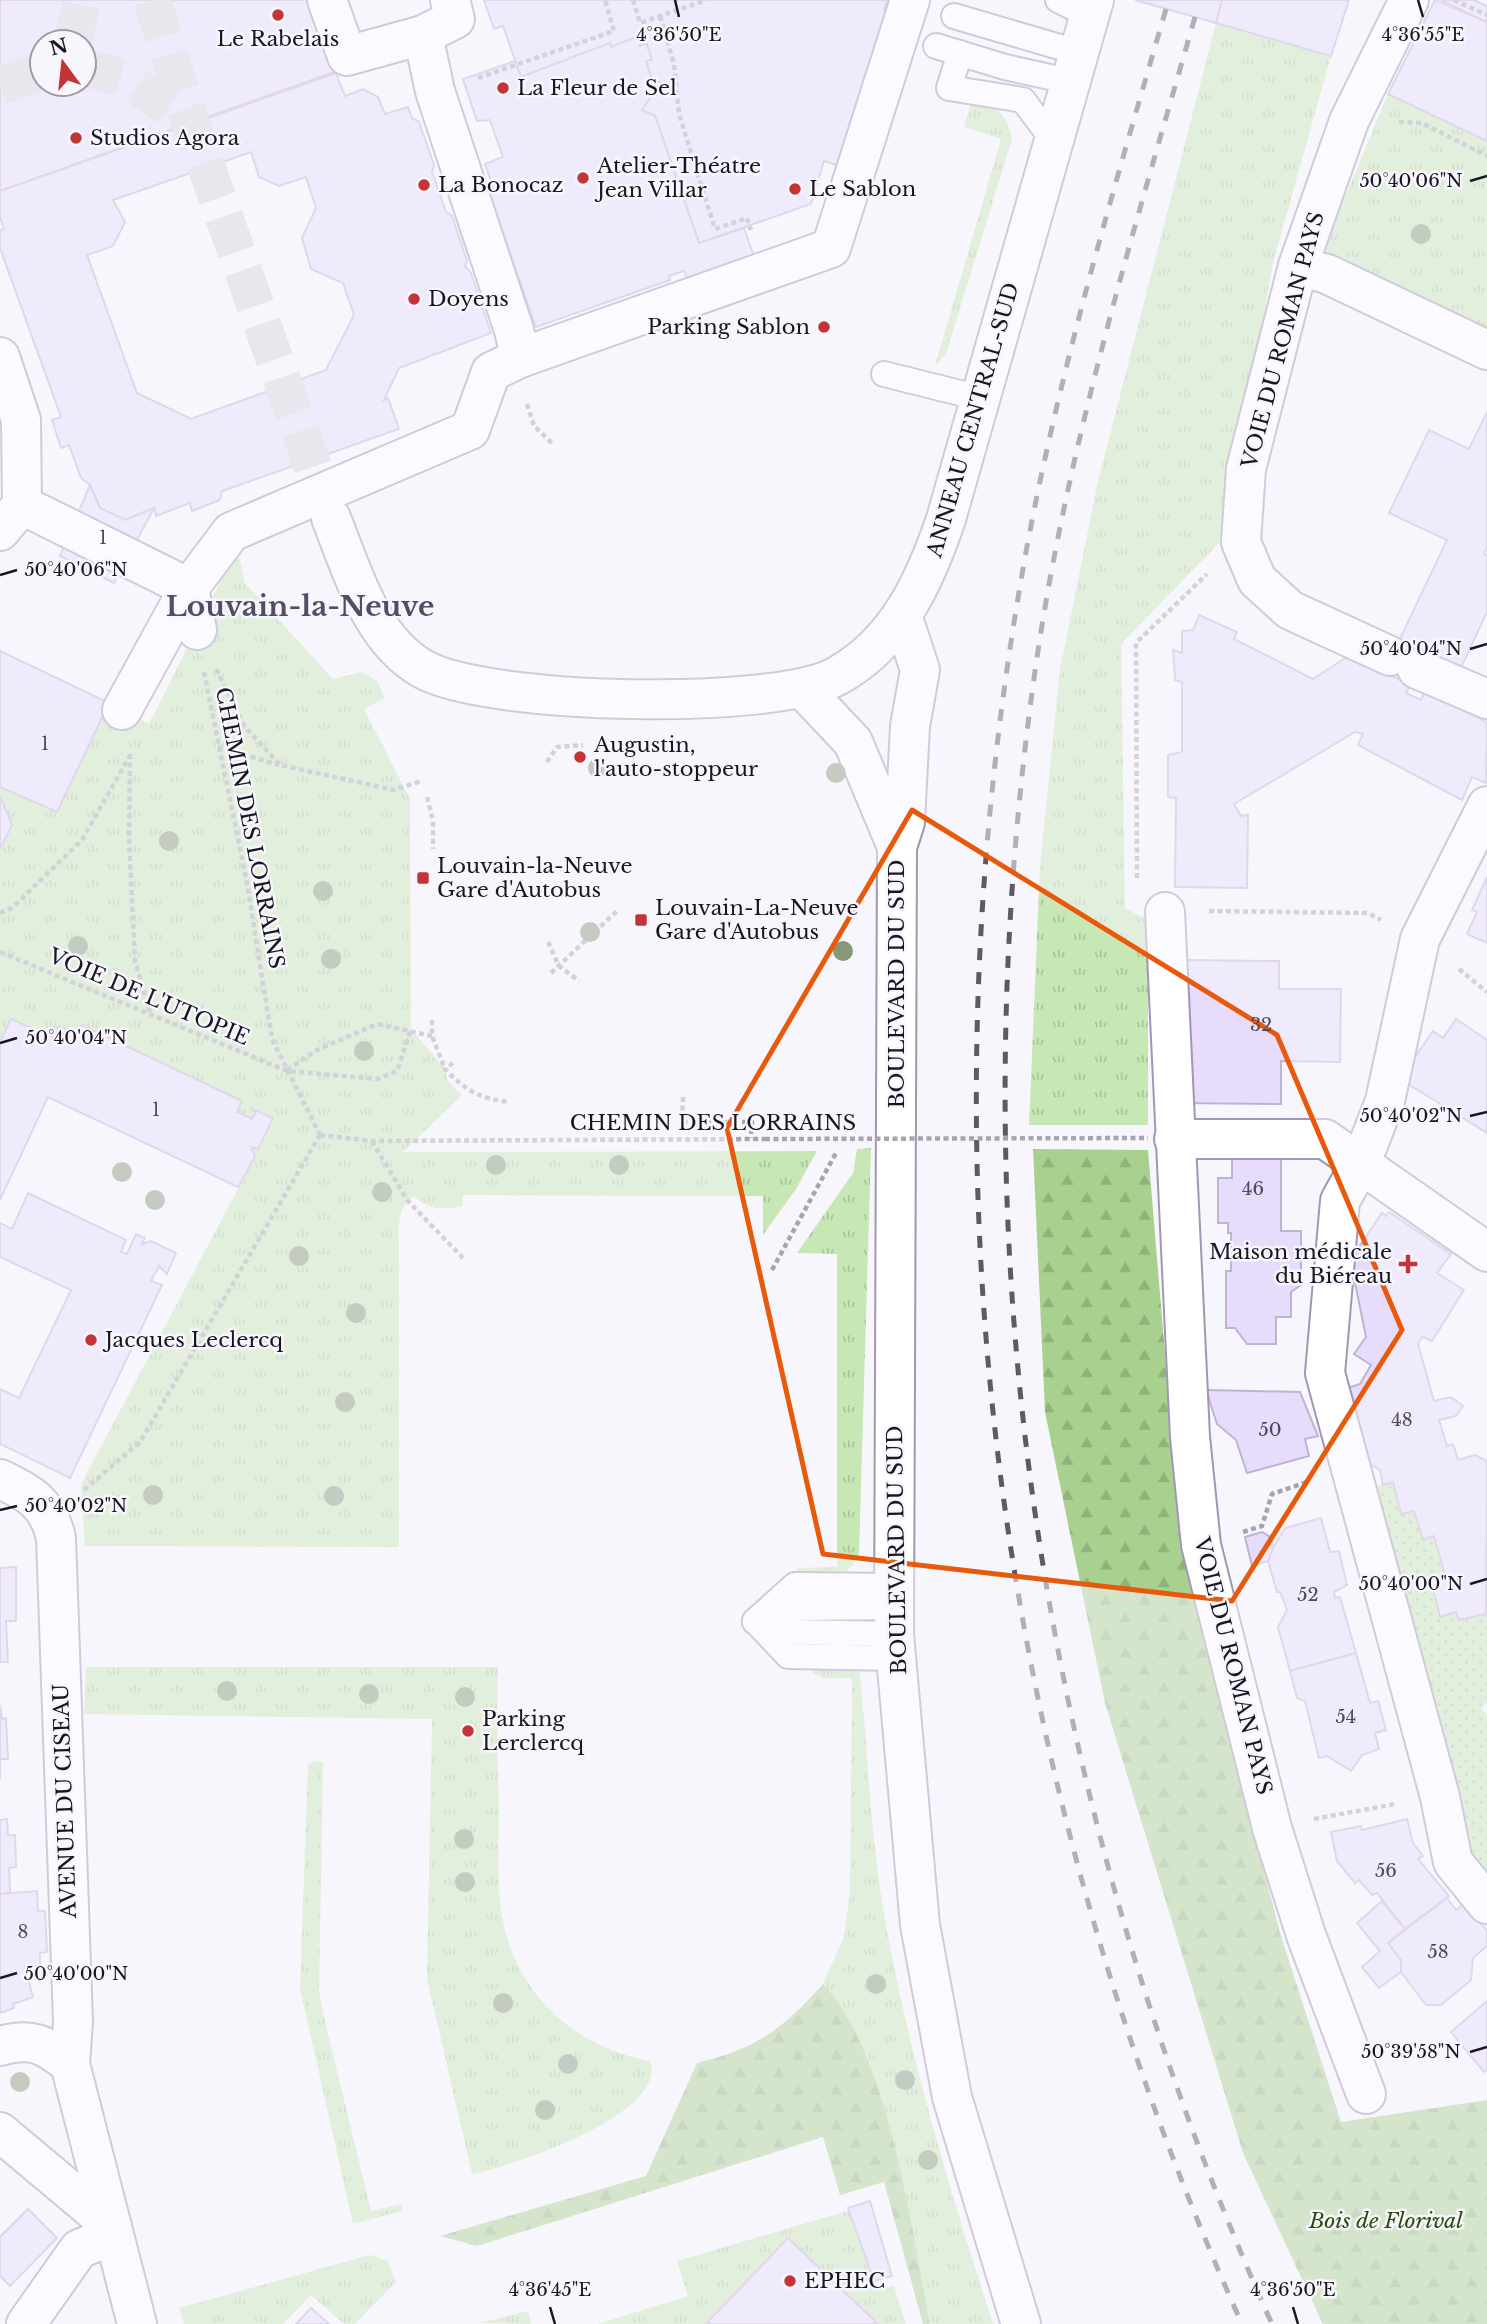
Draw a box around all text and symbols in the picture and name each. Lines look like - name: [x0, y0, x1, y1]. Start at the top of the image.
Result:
- marker: Le Rabelais: [270, 7, 286, 23]
- text: 4°36'50"E: [636, 24, 722, 46]
- text: 4°36'55"E: [1382, 24, 1464, 46]
- place label: Le Rabelais: [217, 26, 339, 52]
- north arrow: [28, 28, 98, 98]
- text: N: [47, 34, 70, 60]
- place label: La Fleur de Sel: [517, 75, 677, 101]
- marker: La Fleur de Sel: [495, 80, 511, 96]
- place label: Studios Agora: [90, 125, 240, 151]
- marker: Studios Agora: [68, 130, 84, 146]
- place label: Atelier-Théatre Jean Villar: [594, 153, 761, 203]
- marker: Atelier-Théatre Jean Villar: [575, 170, 591, 186]
- text: 50°40'06"N: [1359, 170, 1463, 192]
- place label: La Bonocaz: [438, 172, 563, 198]
- place label: Le Sablon: [809, 176, 916, 202]
- marker: La Bonocaz: [416, 177, 432, 193]
- marker: Le Sablon: [787, 181, 803, 197]
- street label: VOIE DU ROMAN PAYS: [1236, 209, 1330, 472]
- street label: ANNEAU CENTRAL-SUD: [921, 280, 1025, 561]
- place label: Doyens: [428, 286, 509, 312]
- marker: Doyens: [406, 291, 422, 307]
- place label: Parking Sablon: [647, 314, 810, 340]
- marker: Parking Sablon: [816, 319, 832, 335]
- house number: 1: [99, 527, 107, 549]
- text: 50°40'06"N: [24, 559, 128, 581]
- district label: Louvain-la-Neuve: [166, 589, 434, 624]
- text: 50°40'04"N: [1360, 638, 1462, 660]
- street label: CHEMIN DES LORRAINS: [210, 685, 290, 971]
- place label: Augustin, l'auto-stoppeur: [593, 732, 758, 782]
- house number: 1: [41, 733, 49, 755]
- marker: Augustin, l'auto-stoppeur: [572, 749, 588, 765]
- place label: Louvain-la-Neuve Gare d'Autobus: [437, 853, 632, 903]
- street label: BOULEVARD DU SUD: [884, 859, 910, 1109]
- marker: Louvain-la-Neuve Gare d'Autobus: [415, 870, 431, 886]
- place label: Louvain-La-Neuve Gare d'Autobus: [655, 895, 859, 945]
- marker: Louvain-La-Neuve Gare d'Autobus: [633, 912, 649, 928]
- street label: VOIE DE L'UTOPIE: [44, 943, 253, 1051]
- house number: 32: [1250, 1014, 1272, 1036]
- text: 50°40'04"N: [25, 1027, 127, 1049]
- house number: 1: [152, 1099, 160, 1121]
- text: 50°40'02"N: [1360, 1105, 1462, 1127]
- street label: CHEMIN DES LORRAINS: [570, 1110, 856, 1136]
- house number: 46: [1242, 1178, 1264, 1200]
- place label: Maison médicale du Biéreau: [1209, 1239, 1392, 1289]
- marker: Maison médicale du Biéreau: [1398, 1254, 1418, 1274]
- place label: Jacques Leclercq: [102, 1327, 283, 1353]
- marker: Jacques Leclercq: [83, 1332, 99, 1348]
- house number: 48: [1391, 1409, 1413, 1431]
- house number: 50: [1258, 1419, 1282, 1441]
- street label: BOULEVARD DU SUD: [882, 1425, 912, 1675]
- text: 50°40'02"N: [25, 1495, 127, 1517]
- street label: VOIE DU ROMAN PAYS: [1188, 1534, 1278, 1797]
- text: 50°40'00"N: [1359, 1573, 1463, 1595]
- house number: 52: [1297, 1584, 1319, 1606]
- street label: AVENUE DU CISEAU: [48, 1683, 82, 1920]
- place label: Parking Lerclercq: [482, 1706, 584, 1756]
- house number: 54: [1336, 1706, 1356, 1728]
- marker: Parking Lerclercq: [460, 1723, 476, 1739]
- house number: 56: [1375, 1860, 1397, 1882]
- house number: 8: [18, 1921, 28, 1943]
- house number: 58: [1427, 1941, 1449, 1963]
- text: 50°40'00"N: [24, 1963, 128, 1985]
- text: 50°39'58"N: [1361, 2041, 1461, 2063]
- park label: Bois de Florival: [1308, 2208, 1463, 2234]
- place label: EPHEC: [804, 2268, 885, 2294]
- marker: EPHEC: [782, 2273, 798, 2289]
- text: 4°36'45"E: [509, 2279, 591, 2301]
- text: 4°36'50"E: [1250, 2279, 1336, 2301]

